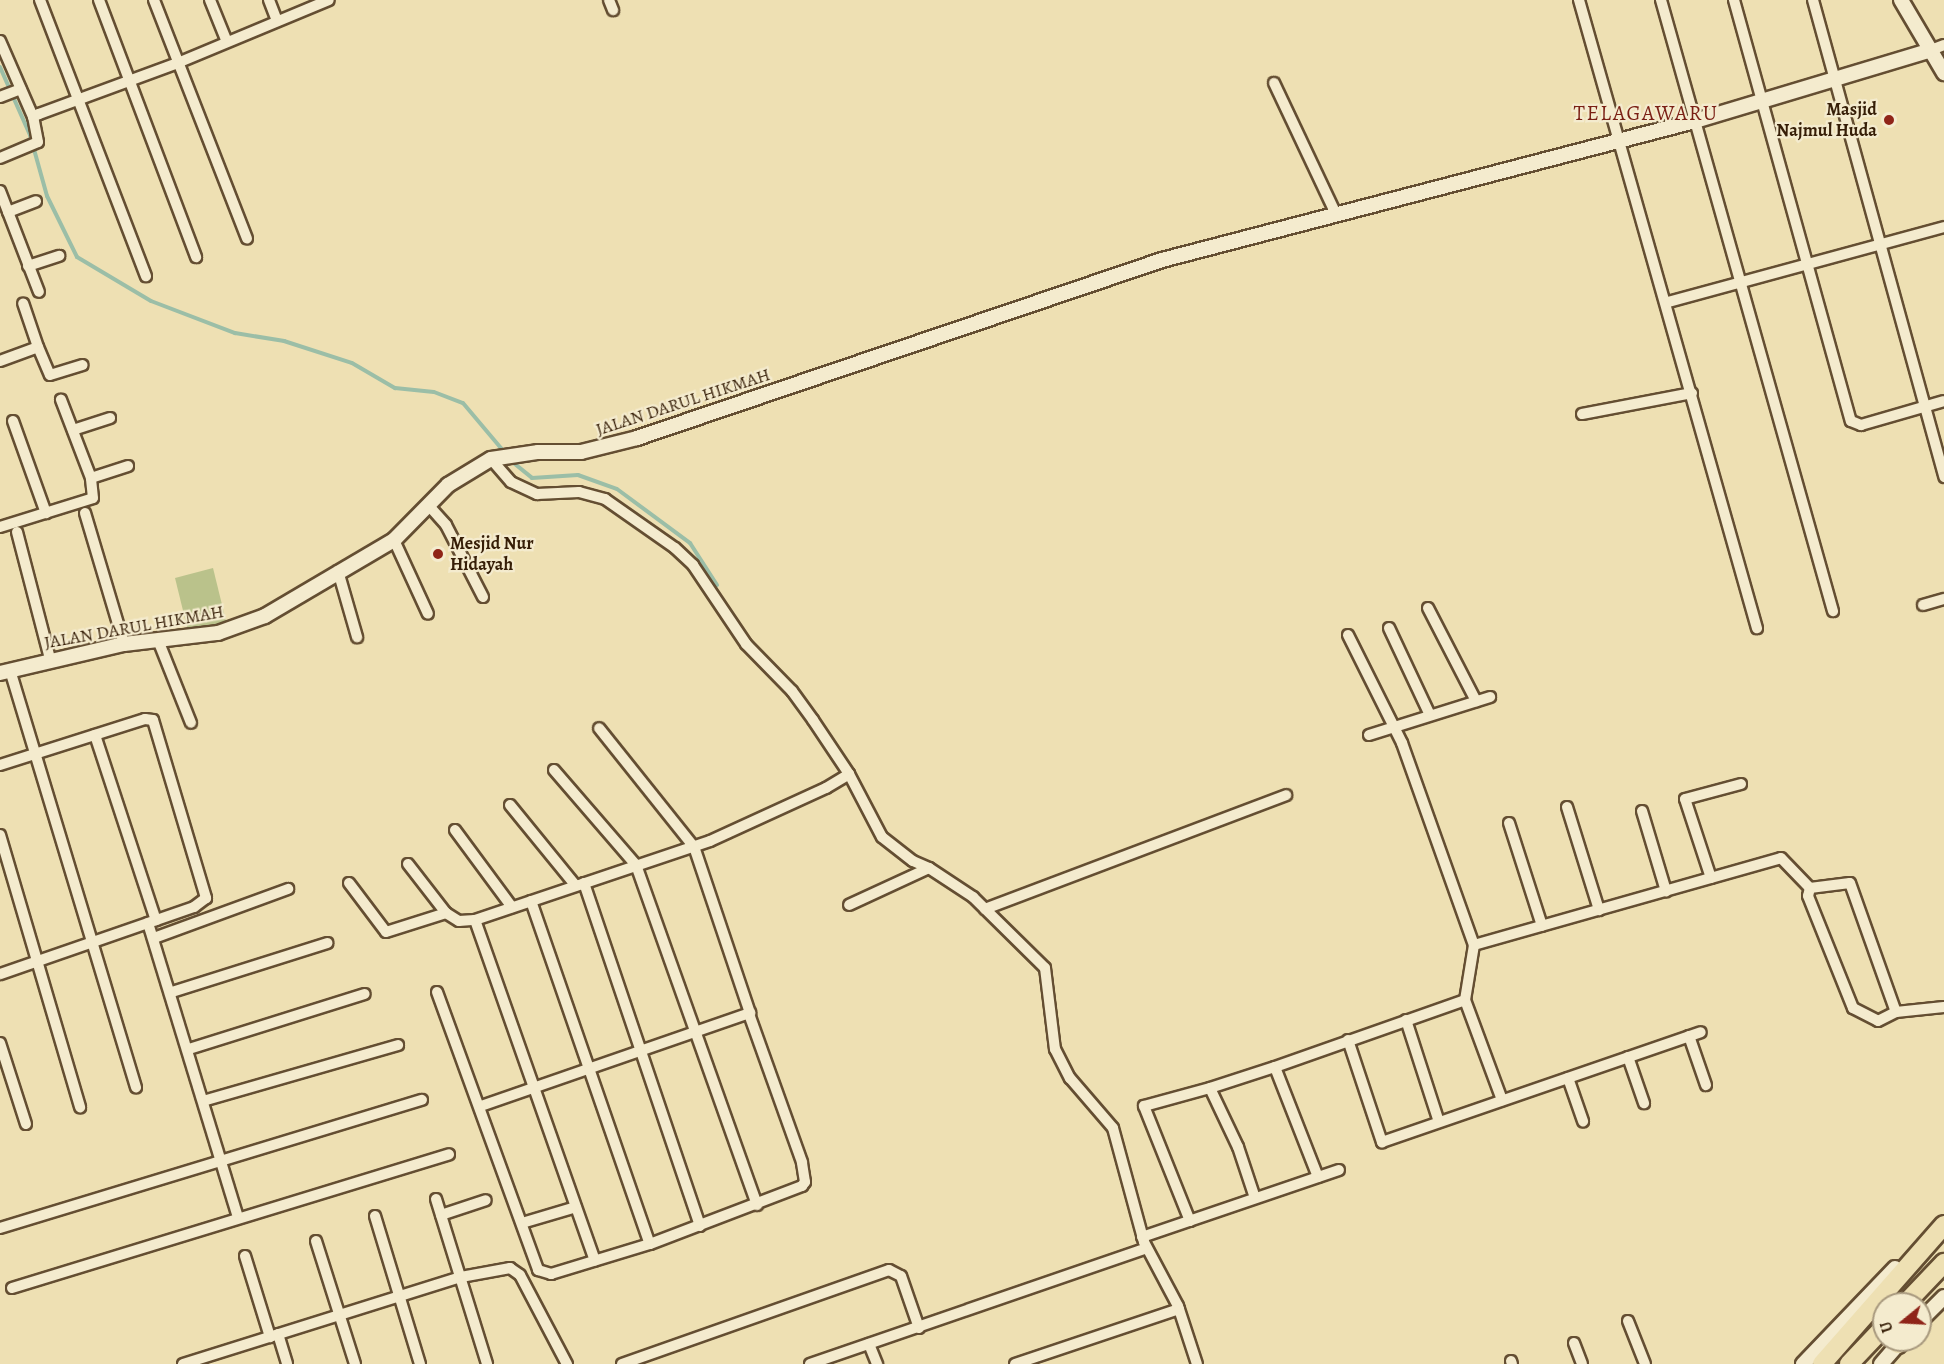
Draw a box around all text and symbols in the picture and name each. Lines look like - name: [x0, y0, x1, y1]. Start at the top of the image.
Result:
- place label: Masjid Najmul Huda: [1776, 99, 1877, 142]
- district label: TELAGAWARU: [1573, 100, 1719, 126]
- marker: Masjid Najmul Huda: [1882, 113, 1896, 127]
- street label: JALAN DARUL HIKMAH: [593, 364, 773, 440]
- place label: Mesjid Nur Hidayah: [450, 533, 534, 576]
- marker: Mesjid Nur Hidayah: [431, 547, 445, 561]
- street label: JALAN DARUL HIKMAH: [42, 601, 226, 653]
- north arrow: [1872, 1292, 1932, 1352]
- text: U: [1875, 1319, 1899, 1335]

